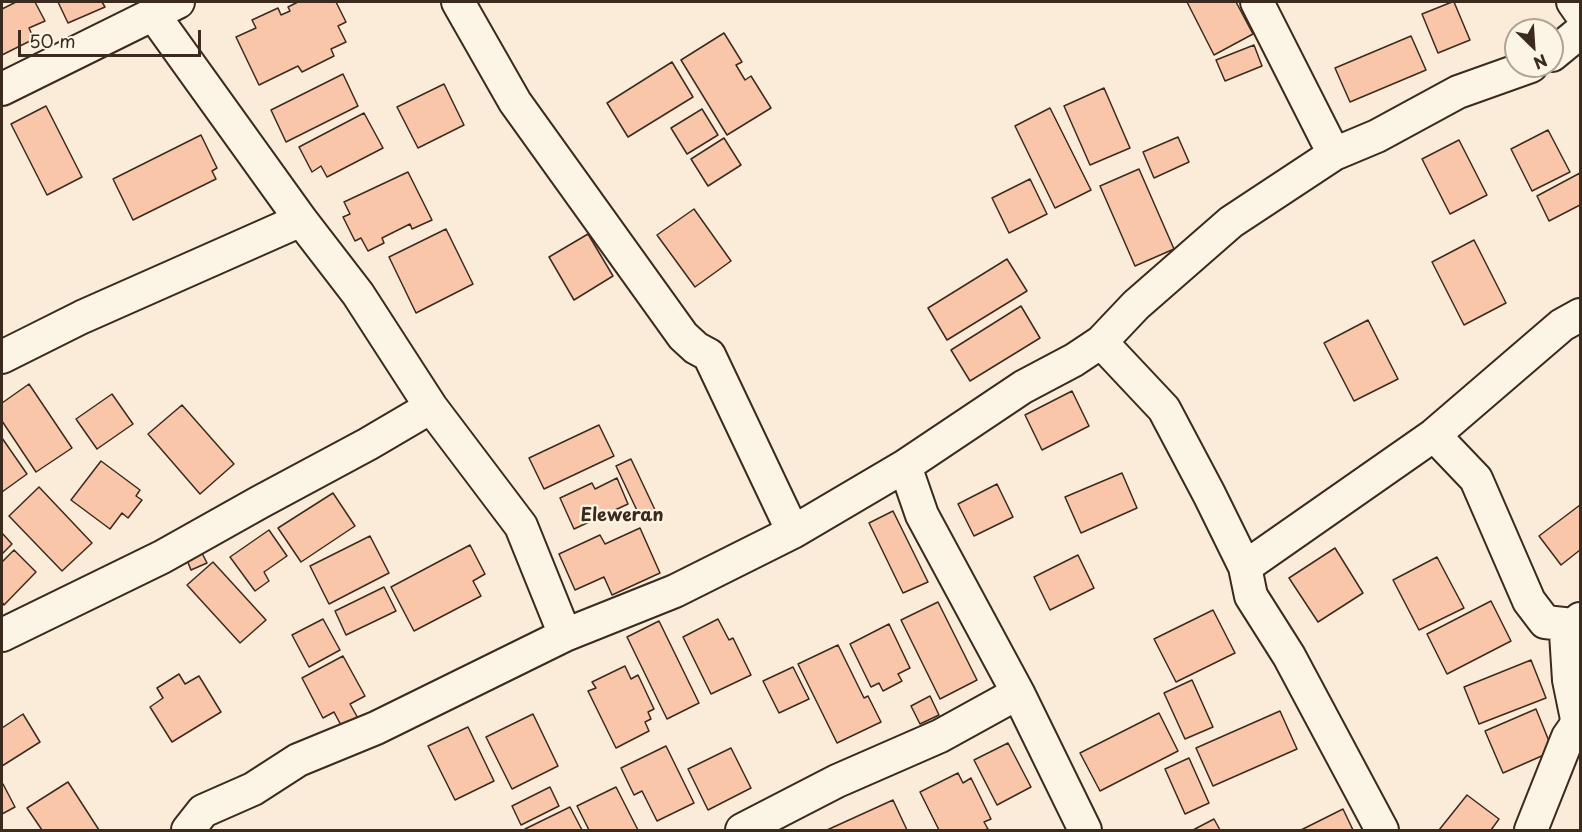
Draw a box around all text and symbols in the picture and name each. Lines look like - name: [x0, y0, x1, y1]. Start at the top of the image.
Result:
- scale bar: [21, 18, 204, 56]
- north arrow: [1504, 18, 1564, 78]
- text: 50 m: [29, 27, 76, 54]
- text: N: [1530, 49, 1552, 76]
- district label: Eleweran: [580, 505, 664, 527]

